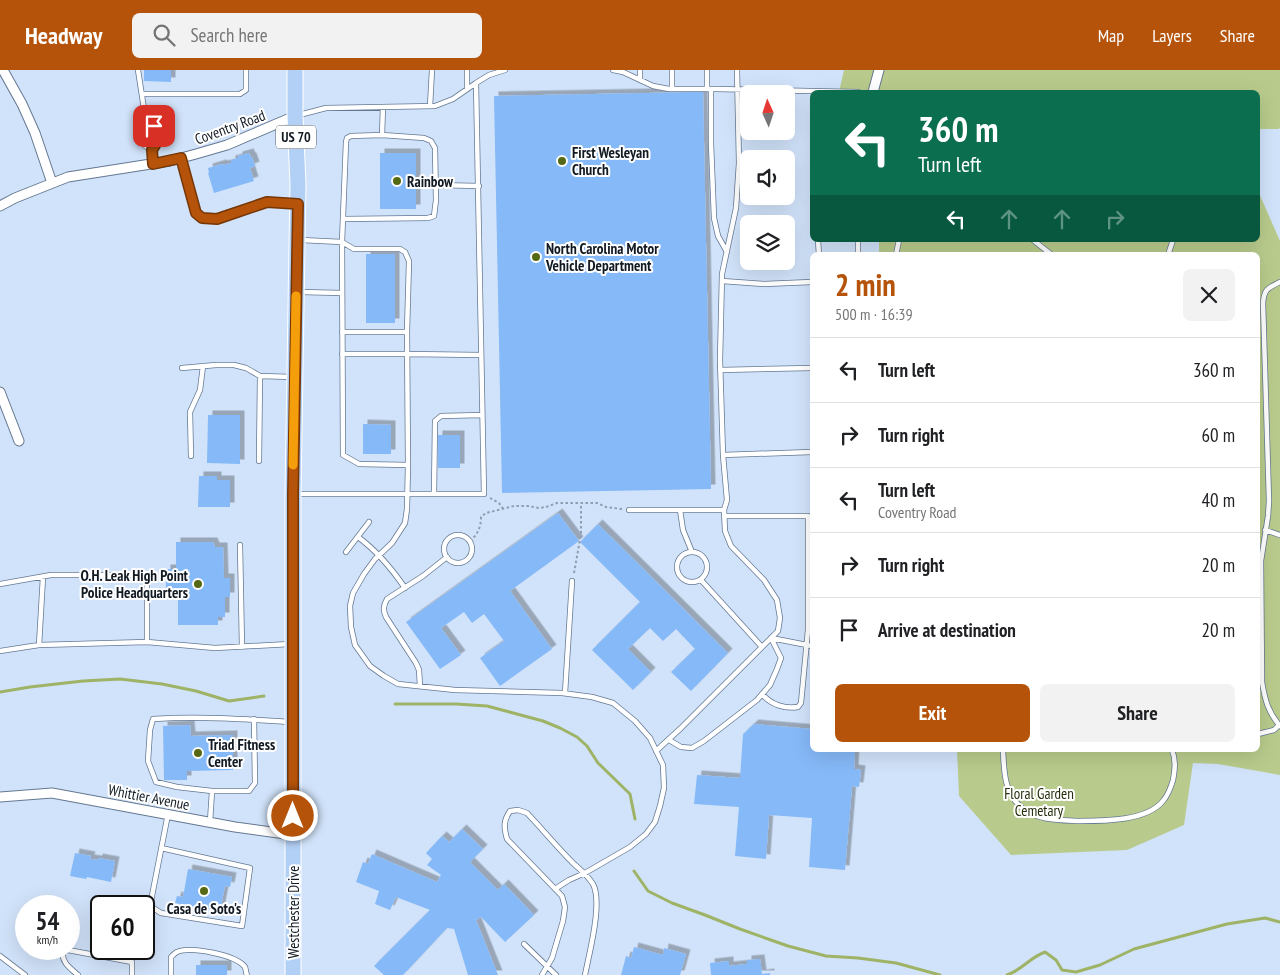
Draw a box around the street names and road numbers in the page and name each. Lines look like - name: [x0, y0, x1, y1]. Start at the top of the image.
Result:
- street label: Coventry Road: [192, 105, 268, 149]
- road number: US 70: [276, 126, 316, 148]
- street label: Whittier Avenue: [107, 780, 191, 814]
- street label: Westchester Drive: [284, 866, 303, 958]

